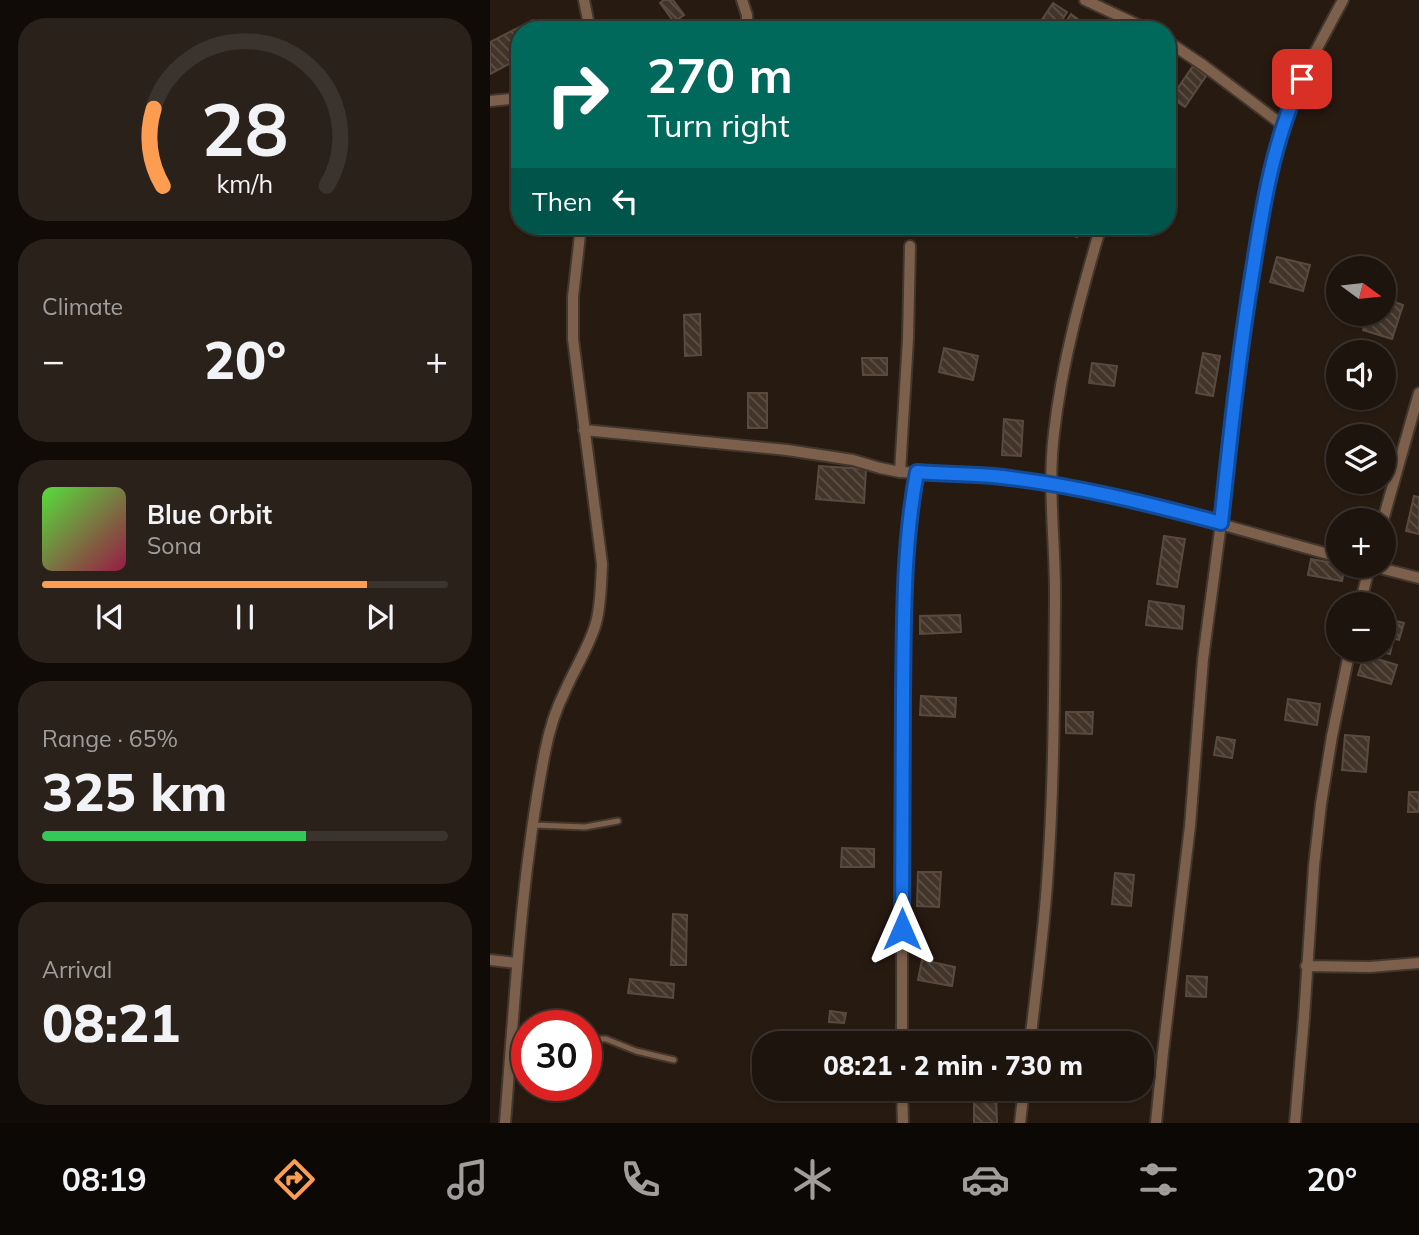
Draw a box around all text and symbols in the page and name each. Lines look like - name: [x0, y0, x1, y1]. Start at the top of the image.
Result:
- text: 270 m: [647, 44, 793, 105]
- icon: right: [532, 49, 623, 140]
- pin: [1272, 49, 1332, 109]
- icon: arrive: [1283, 60, 1321, 98]
- text: 28: [201, 83, 289, 174]
- text: Turn right: [647, 105, 790, 145]
- text: km/h: [217, 167, 273, 198]
- icon: left: [606, 182, 644, 220]
- text: Then: [532, 185, 592, 218]
- north arrow: [1326, 256, 1396, 326]
- map controls: [1326, 256, 1396, 662]
- text: Climate: [42, 292, 123, 321]
- text: 20°: [204, 327, 286, 392]
- text: −: [42, 336, 65, 384]
- text: +: [425, 336, 448, 384]
- button: sound: [1326, 340, 1396, 410]
- button: layers: [1326, 424, 1396, 494]
- text: Blue Orbit: [147, 498, 272, 531]
- button: +: [1326, 508, 1396, 578]
- text: Sona: [147, 531, 202, 560]
- button: −: [1326, 592, 1396, 662]
- icon: previous: [91, 598, 129, 636]
- icon: pause: [226, 598, 264, 636]
- icon: next: [361, 598, 399, 636]
- text: Range · 65%: [42, 724, 178, 753]
- text: 325 km: [42, 759, 227, 824]
- position arrow: [865, 892, 939, 966]
- text: Arrival: [42, 955, 112, 984]
- text: 08:21: [42, 990, 180, 1055]
- speed limit sign: 30: [511, 1010, 602, 1101]
- text: 08:21 · 2 min · 730 m: [823, 1049, 1083, 1082]
- icon: directions: [270, 1155, 319, 1204]
- icon: music: [443, 1155, 492, 1204]
- icon: phone: [616, 1155, 665, 1204]
- icon: climate: [788, 1155, 837, 1204]
- icon: car: [961, 1155, 1010, 1204]
- icon: filters: [1134, 1155, 1183, 1204]
- text: 08:19: [62, 1159, 147, 1199]
- text: 20°: [1307, 1159, 1357, 1199]

